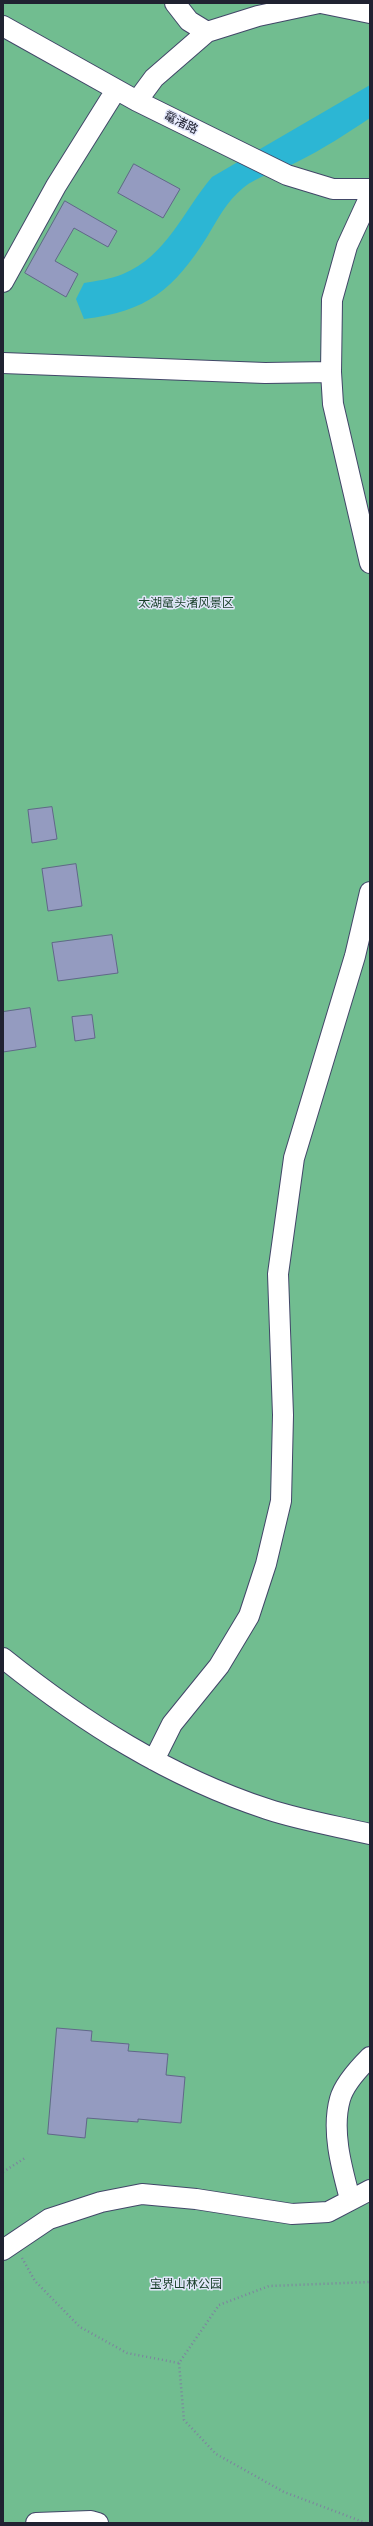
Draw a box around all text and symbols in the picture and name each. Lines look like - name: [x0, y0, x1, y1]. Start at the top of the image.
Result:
- street label: 鼋渚路: [162, 109, 200, 137]
- park label: 太湖鼋头渚风景区: [138, 596, 234, 610]
- park label: 宝界山林公园: [150, 2277, 222, 2291]

